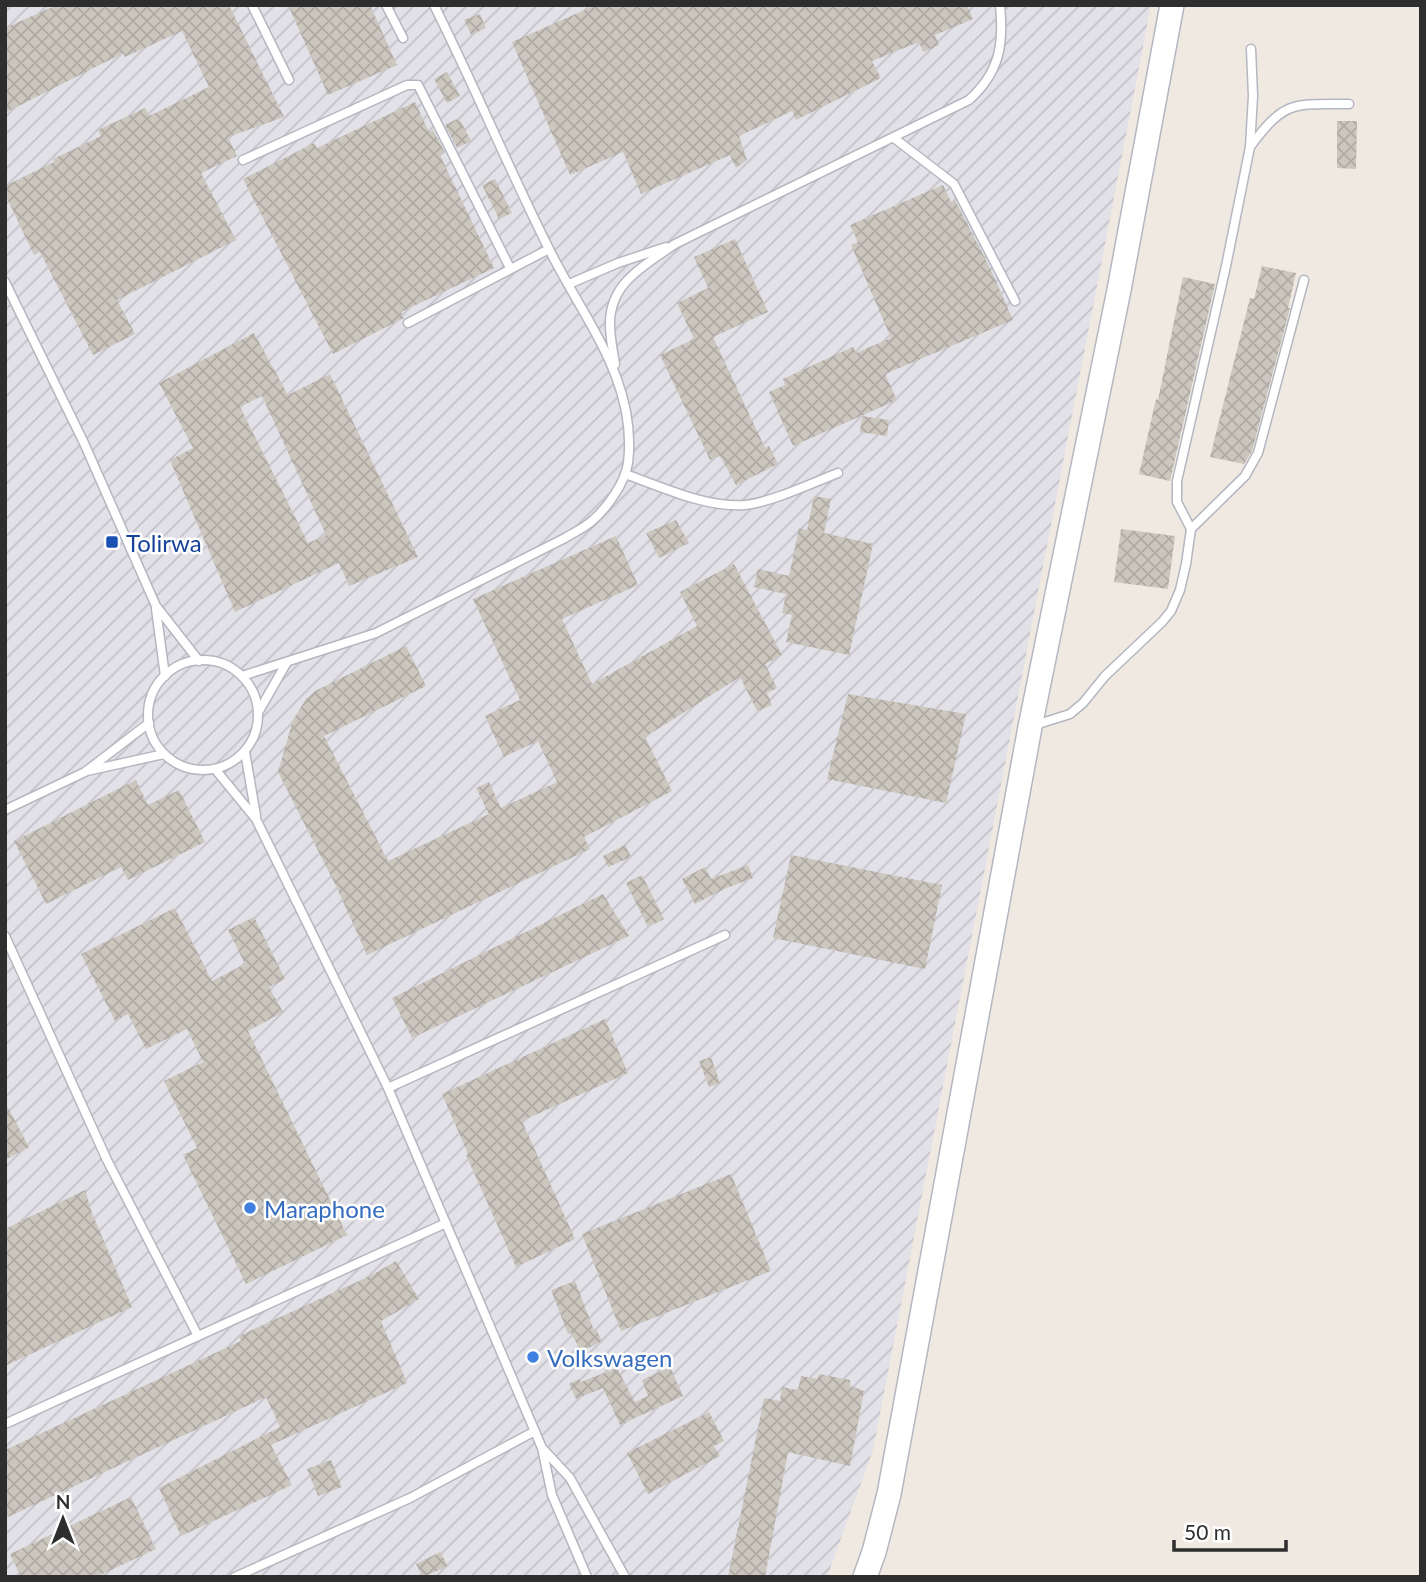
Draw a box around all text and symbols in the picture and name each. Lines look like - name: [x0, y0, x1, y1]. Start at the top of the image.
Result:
- place label: Tolirwa: [126, 528, 202, 557]
- marker: Tolirwa: [104, 534, 120, 550]
- place label: Maraphone: [264, 1194, 385, 1223]
- marker: Maraphone: [242, 1200, 258, 1216]
- place label: Volkswagen: [547, 1343, 672, 1372]
- marker: Volkswagen: [525, 1349, 541, 1365]
- north arrow: [28, 1484, 98, 1554]
- text: N: [56, 1490, 70, 1513]
- scale bar: [1174, 1508, 1286, 1552]
- text: 50 m: [1184, 1519, 1231, 1544]

